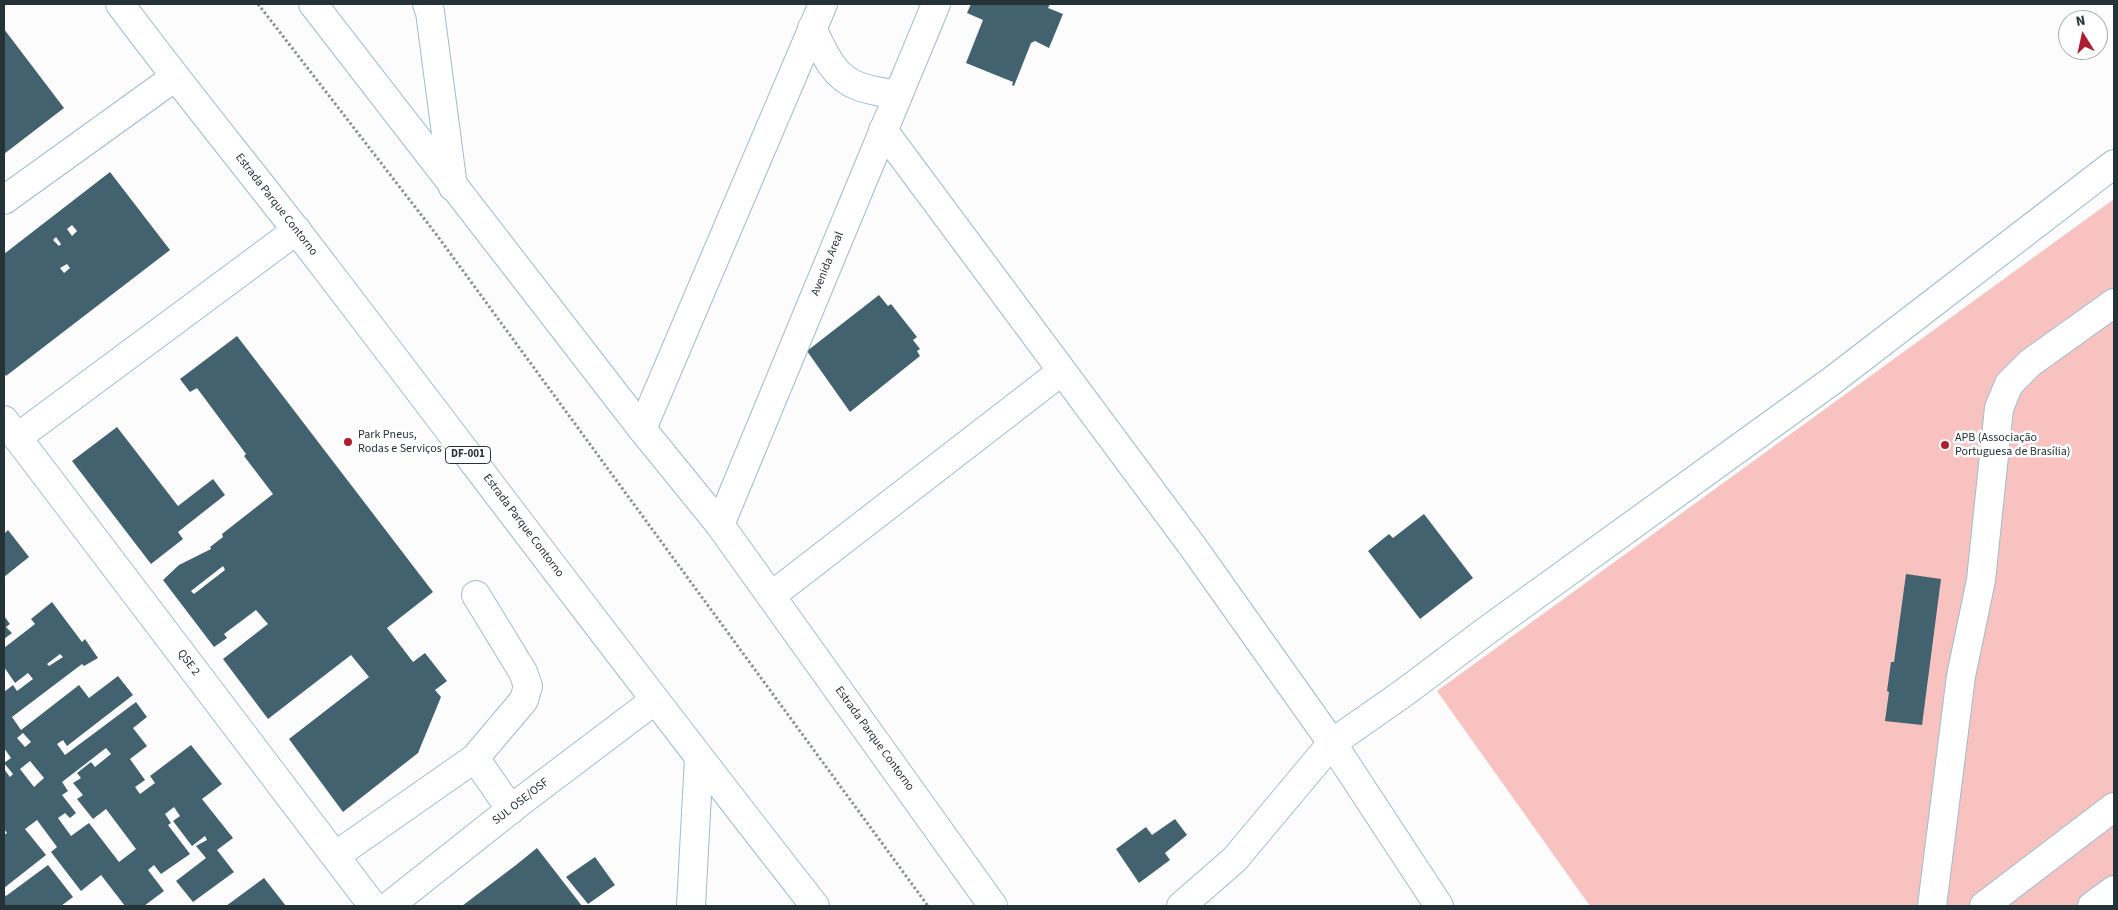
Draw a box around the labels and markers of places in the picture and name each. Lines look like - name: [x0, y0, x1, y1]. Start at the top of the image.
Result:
- place label: Park Pneus, Rodas e Serviços: [358, 428, 442, 456]
- place label: APB (Associação Portuguesa de Brasília): [1955, 431, 2070, 459]
- marker: Park Pneus, Rodas e Serviços: [342, 436, 354, 448]
- marker: APB (Associação Portuguesa de Brasília): [1939, 439, 1951, 451]

